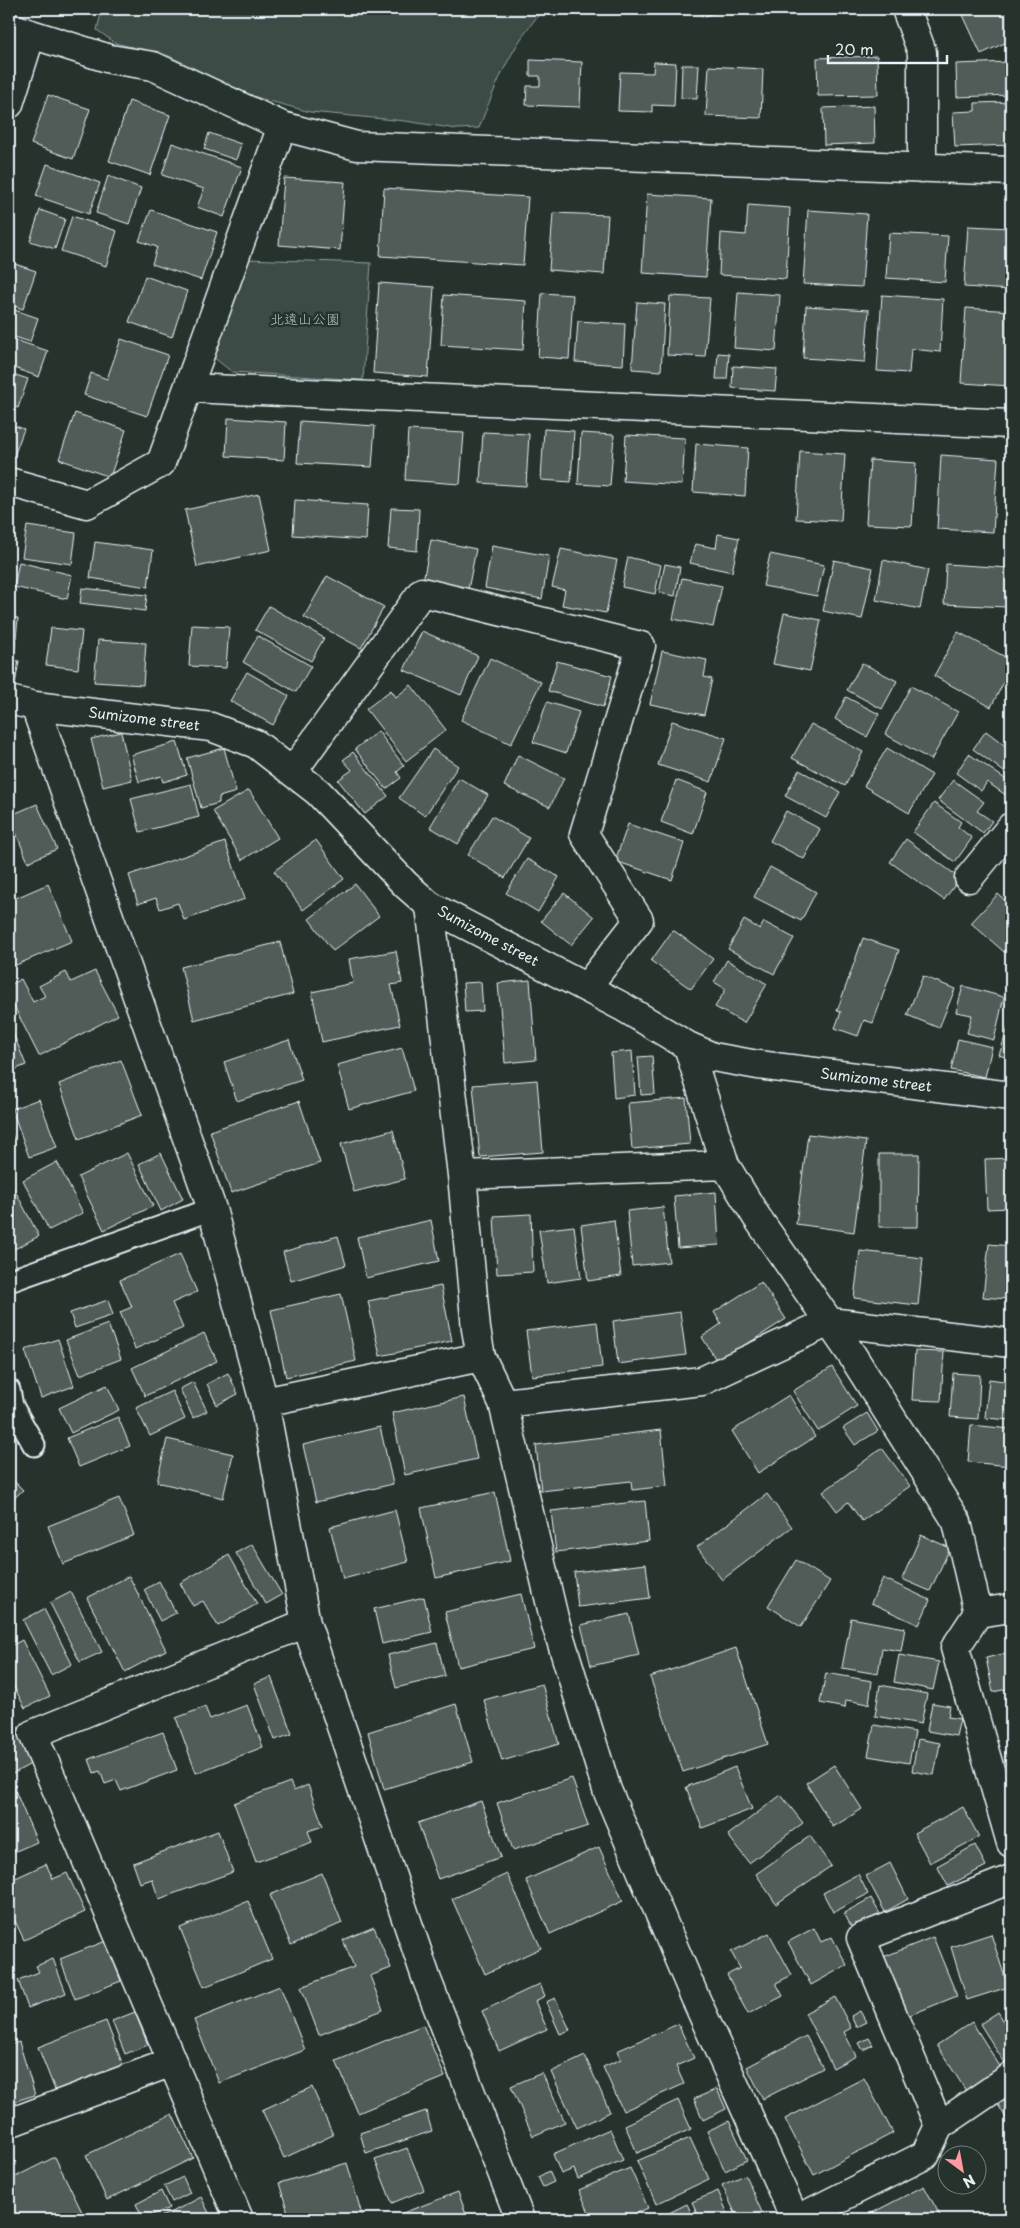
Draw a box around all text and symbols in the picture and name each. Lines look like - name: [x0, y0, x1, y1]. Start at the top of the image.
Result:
- scale bar: [828, 32, 946, 64]
- text: 20 m: [835, 37, 874, 60]
- park label: 北遠山公園: [270, 308, 340, 329]
- street label: Sumizome street: [87, 701, 201, 736]
- street label: Sumizome street: [434, 900, 543, 971]
- street label: Sumizome street: [819, 1062, 933, 1097]
- north arrow: [938, 2146, 988, 2196]
- text: N: [959, 2170, 979, 2193]

